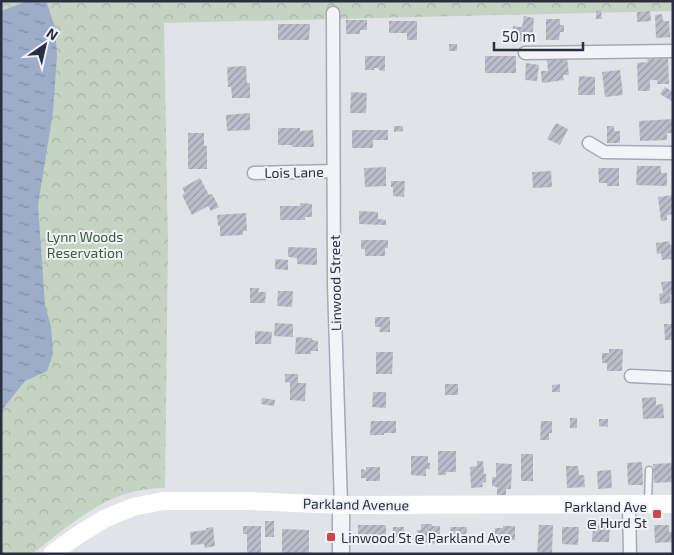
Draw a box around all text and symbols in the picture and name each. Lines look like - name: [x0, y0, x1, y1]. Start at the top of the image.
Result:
- north arrow: [20, 20, 70, 70]
- scale bar: [494, 20, 583, 52]
- text: N: [44, 24, 61, 44]
- text: 50 m: [502, 27, 536, 45]
- street label: Lois Lane: [264, 163, 324, 181]
- park label: Lynn Woods Reservation: [47, 228, 123, 261]
- street label: Linwood Street: [326, 235, 344, 331]
- street label: Parkland Avenue: [303, 495, 409, 513]
- place label: Parkland Ave @ Hurd St: [564, 498, 647, 531]
- marker: Parkland Ave @ Hurd St: [651, 508, 663, 520]
- place label: Linwood St @ Parkland Ave: [341, 529, 510, 546]
- marker: Linwood St @ Parkland Ave: [325, 531, 337, 543]

